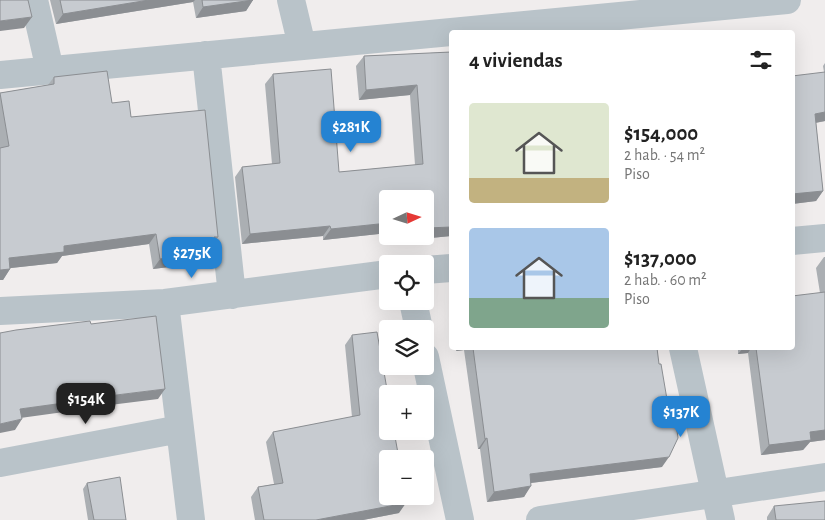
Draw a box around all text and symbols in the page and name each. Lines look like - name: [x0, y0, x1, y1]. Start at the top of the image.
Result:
- icon: filters: [747, 46, 775, 74]
- text: 4 viviendas: [469, 50, 563, 71]
- pin: $281K: [316, 110, 386, 153]
- text: $281K: [332, 119, 370, 135]
- icon: home: [509, 123, 569, 183]
- text: $154,000: [624, 123, 698, 144]
- text: 2 hab. · 54 m²: [624, 147, 705, 163]
- text: Piso: [624, 166, 650, 182]
- north arrow: [379, 190, 434, 245]
- map controls: [379, 190, 434, 505]
- pin: $275K: [157, 236, 227, 279]
- text: $275K: [173, 245, 211, 261]
- icon: home: [509, 248, 569, 308]
- text: $137,000: [624, 248, 697, 269]
- button: locate: [379, 255, 434, 310]
- text: 2 hab. · 60 m²: [624, 272, 707, 288]
- text: Piso: [624, 291, 650, 307]
- button: layers: [379, 320, 434, 375]
- pin: $154K: [51, 382, 121, 425]
- button: +: [379, 385, 434, 440]
- text: $154K: [67, 391, 105, 407]
- pin: $137K: [646, 396, 716, 438]
- text: $137K: [663, 404, 699, 420]
- button: −: [379, 450, 434, 505]

